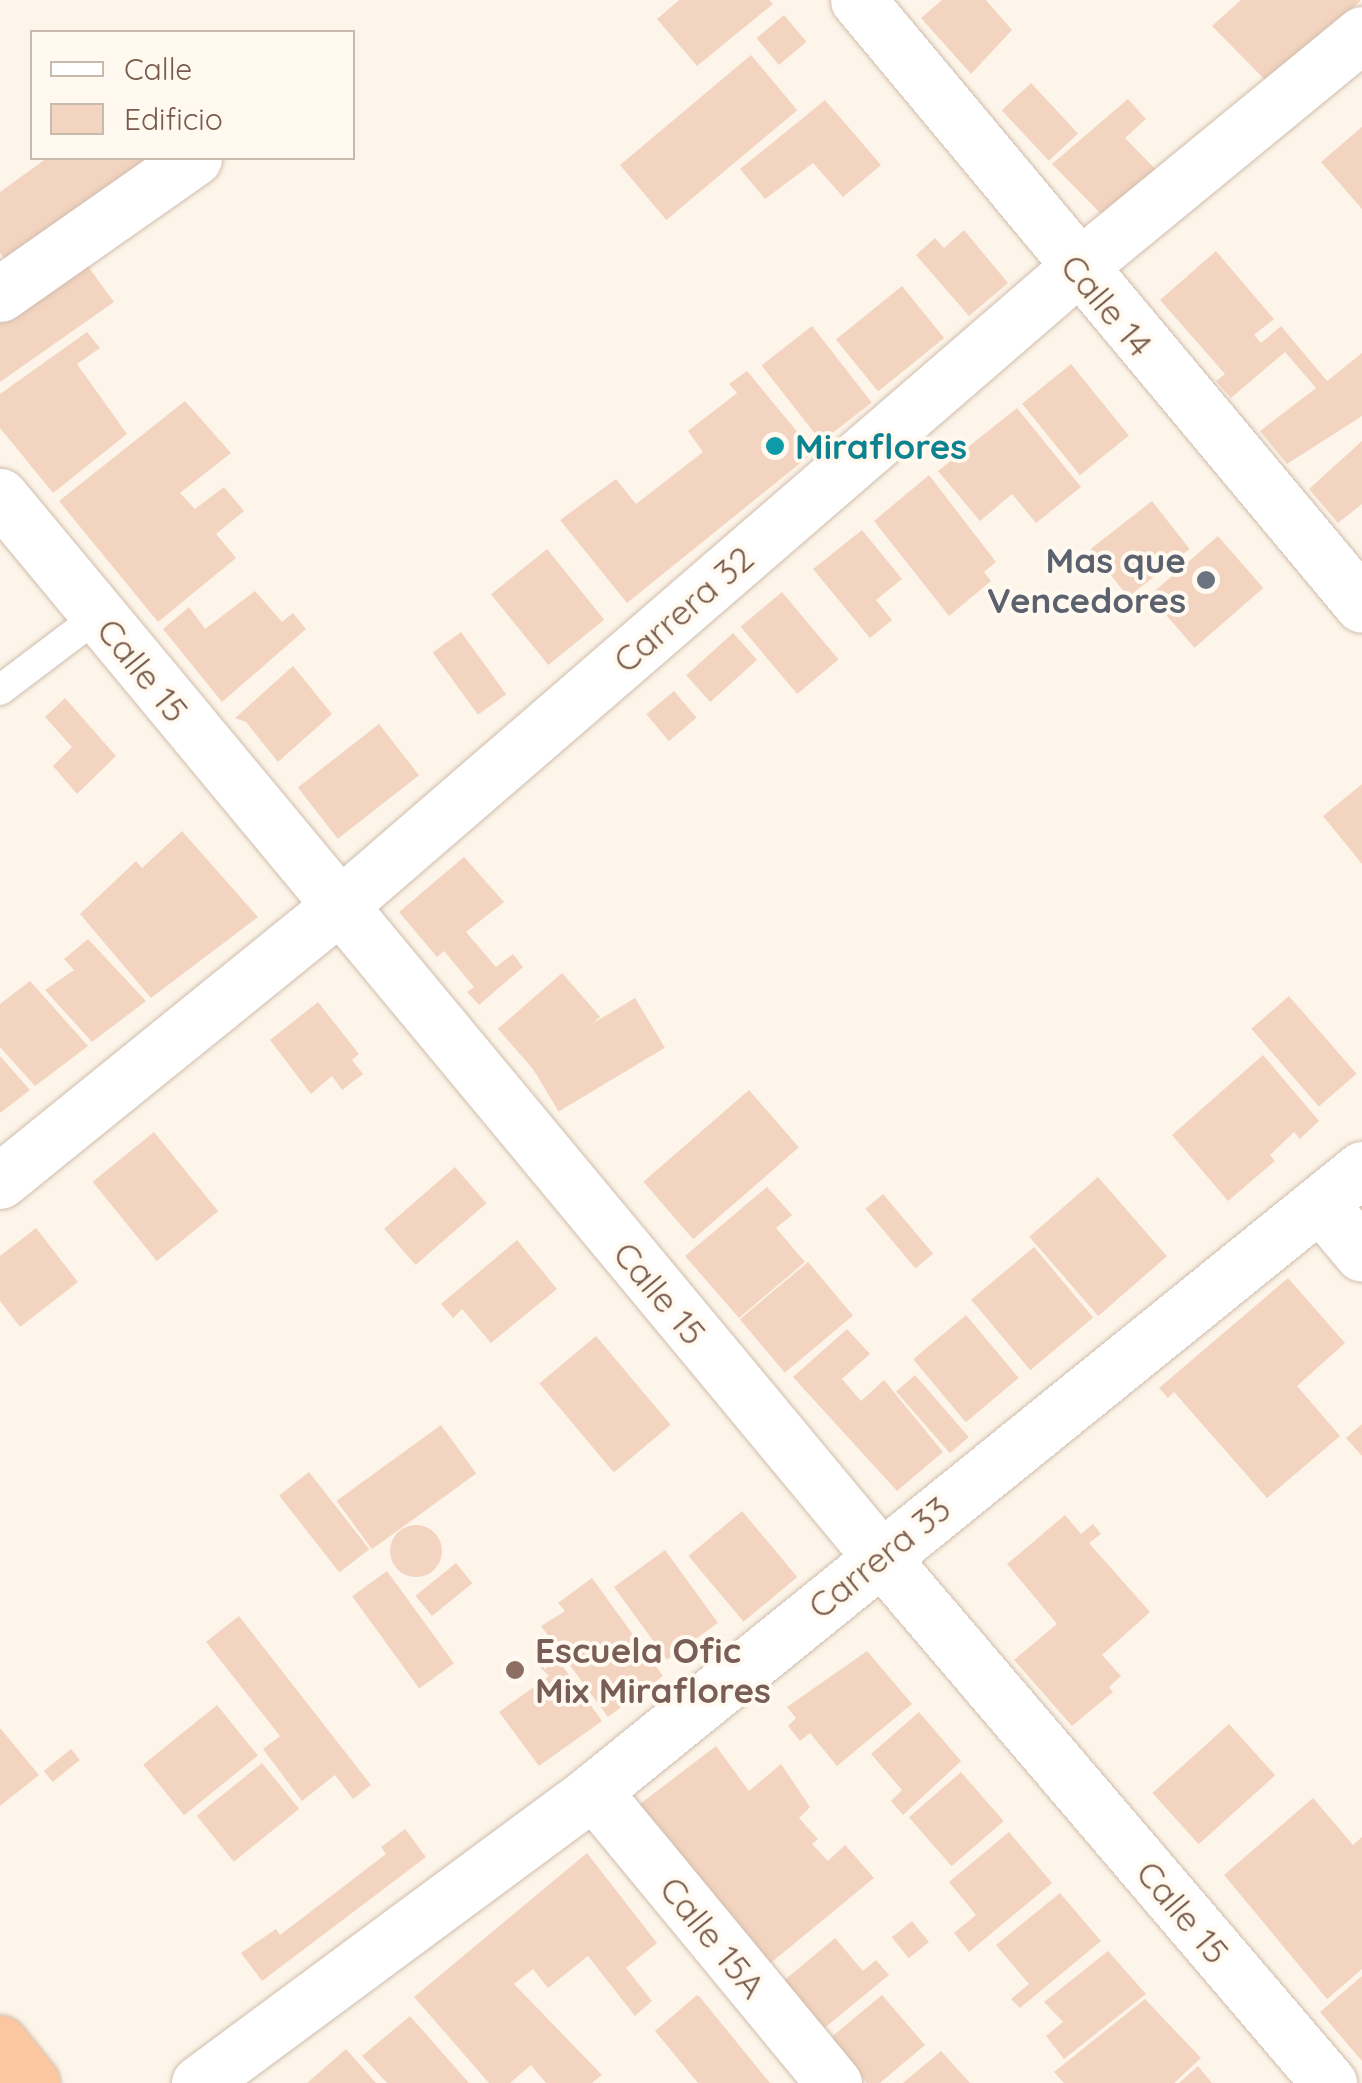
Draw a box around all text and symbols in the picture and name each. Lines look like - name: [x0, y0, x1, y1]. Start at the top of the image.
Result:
- legend: [30, 30, 355, 160]
- text: Calle: [124, 50, 192, 88]
- text: Edificio: [124, 100, 223, 138]
- street label: Calle 14: [1052, 246, 1162, 364]
- place label: Miraflores: [795, 425, 967, 467]
- marker: Miraflores: [764, 435, 786, 457]
- street label: Carrera 32: [604, 537, 762, 681]
- place label: Mas que Vencedores: [987, 539, 1186, 621]
- marker: Mas que Vencedores: [1195, 569, 1217, 591]
- street label: Calle 15: [89, 610, 197, 730]
- street label: Calle 15: [605, 1233, 715, 1353]
- street label: Carrera 33: [800, 1487, 958, 1627]
- place label: Escuela Ofic Mix Miraflores: [535, 1629, 771, 1711]
- marker: Escuela Ofic Mix Miraflores: [504, 1659, 526, 1681]
- street label: Calle 15: [1128, 1852, 1238, 1972]
- street label: Calle 15A: [651, 1868, 775, 2006]

